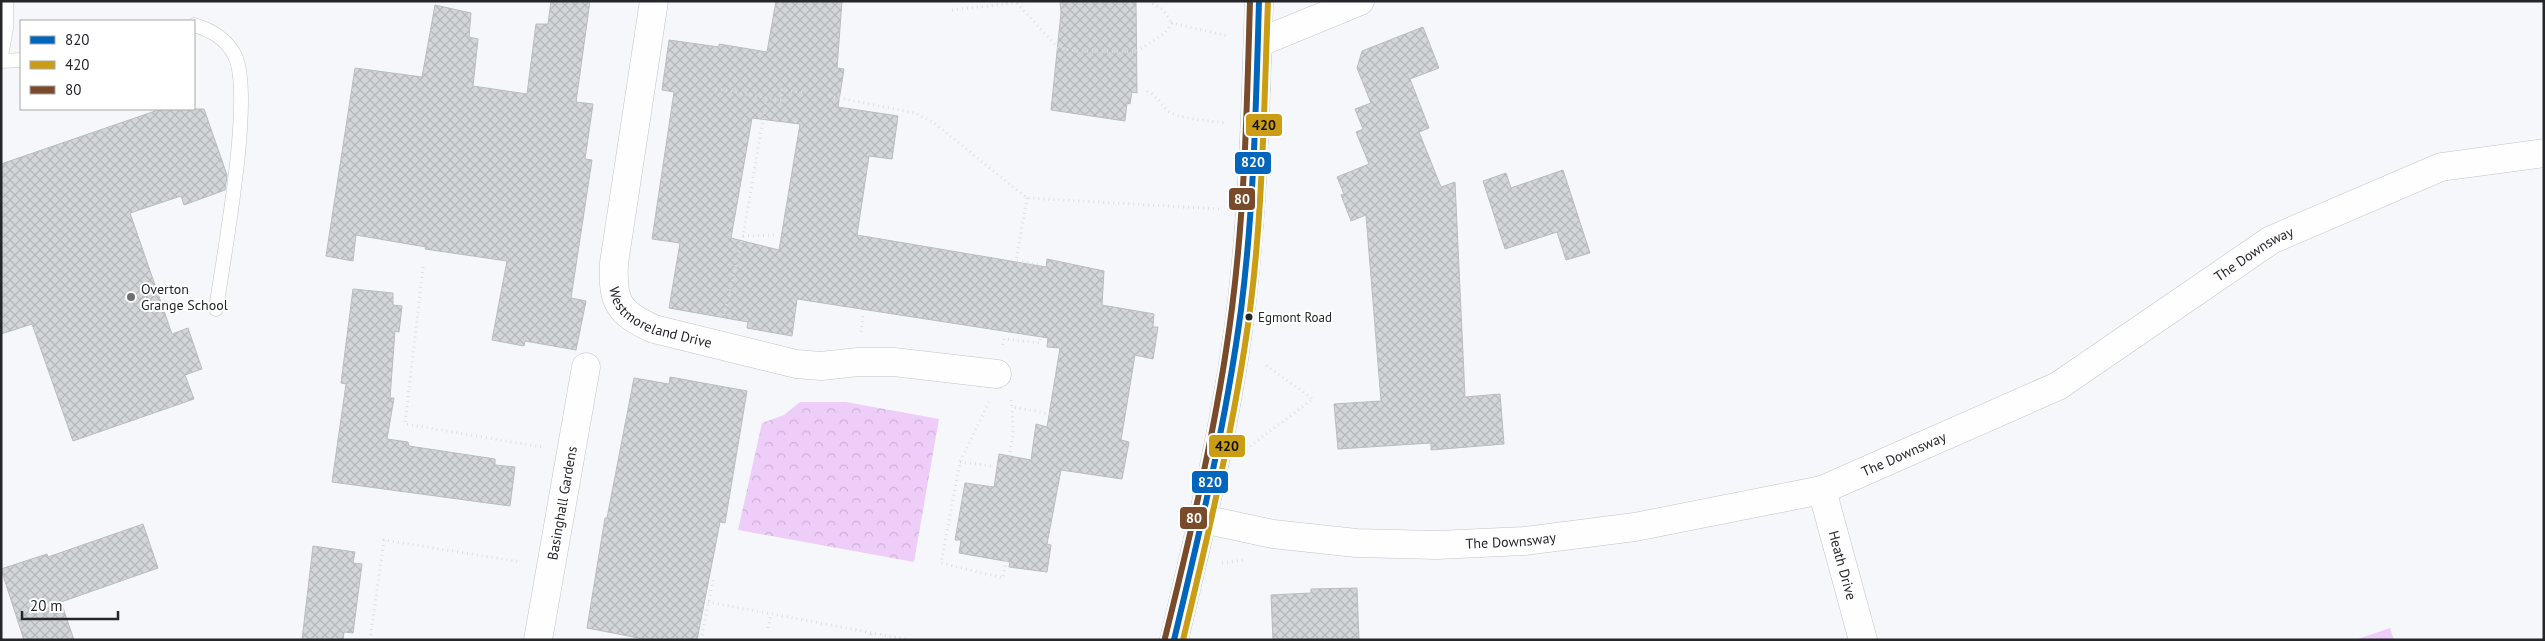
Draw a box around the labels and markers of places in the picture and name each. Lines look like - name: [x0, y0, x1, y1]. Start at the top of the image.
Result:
- place label: Overton Grange School: [141, 280, 228, 314]
- marker: Overton Grange School: [125, 291, 137, 303]
- place label: Egmont Road: [1258, 309, 1332, 326]
- marker: Egmont Road: [1244, 312, 1254, 322]

